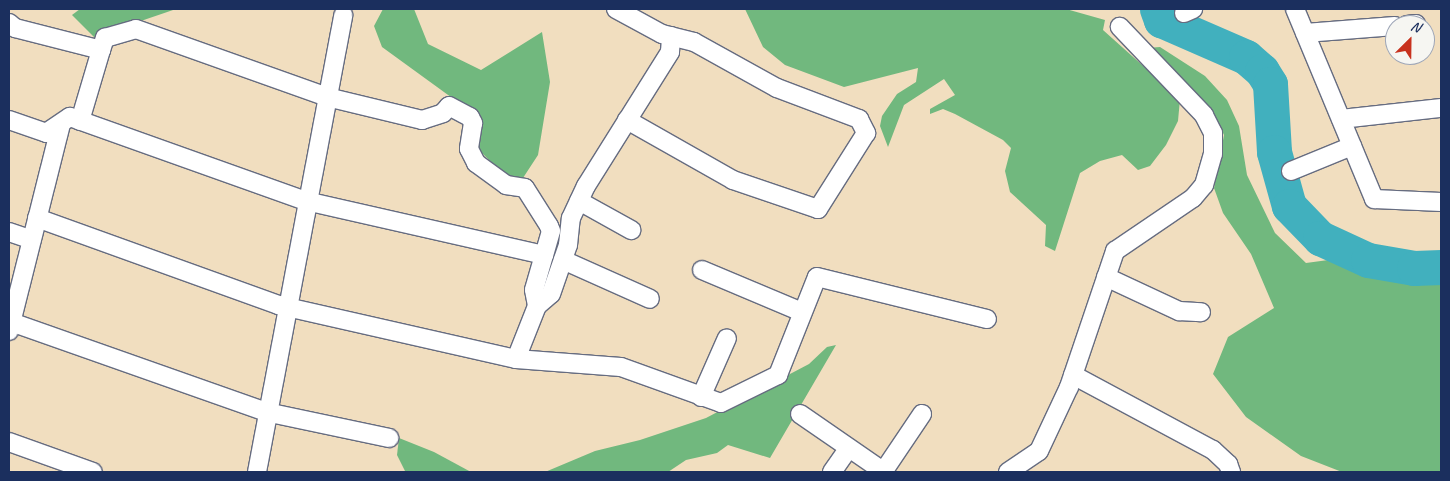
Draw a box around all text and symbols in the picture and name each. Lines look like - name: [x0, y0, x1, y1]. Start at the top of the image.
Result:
- north arrow: [1385, 15, 1435, 65]
- text: N: [1408, 17, 1423, 36]

